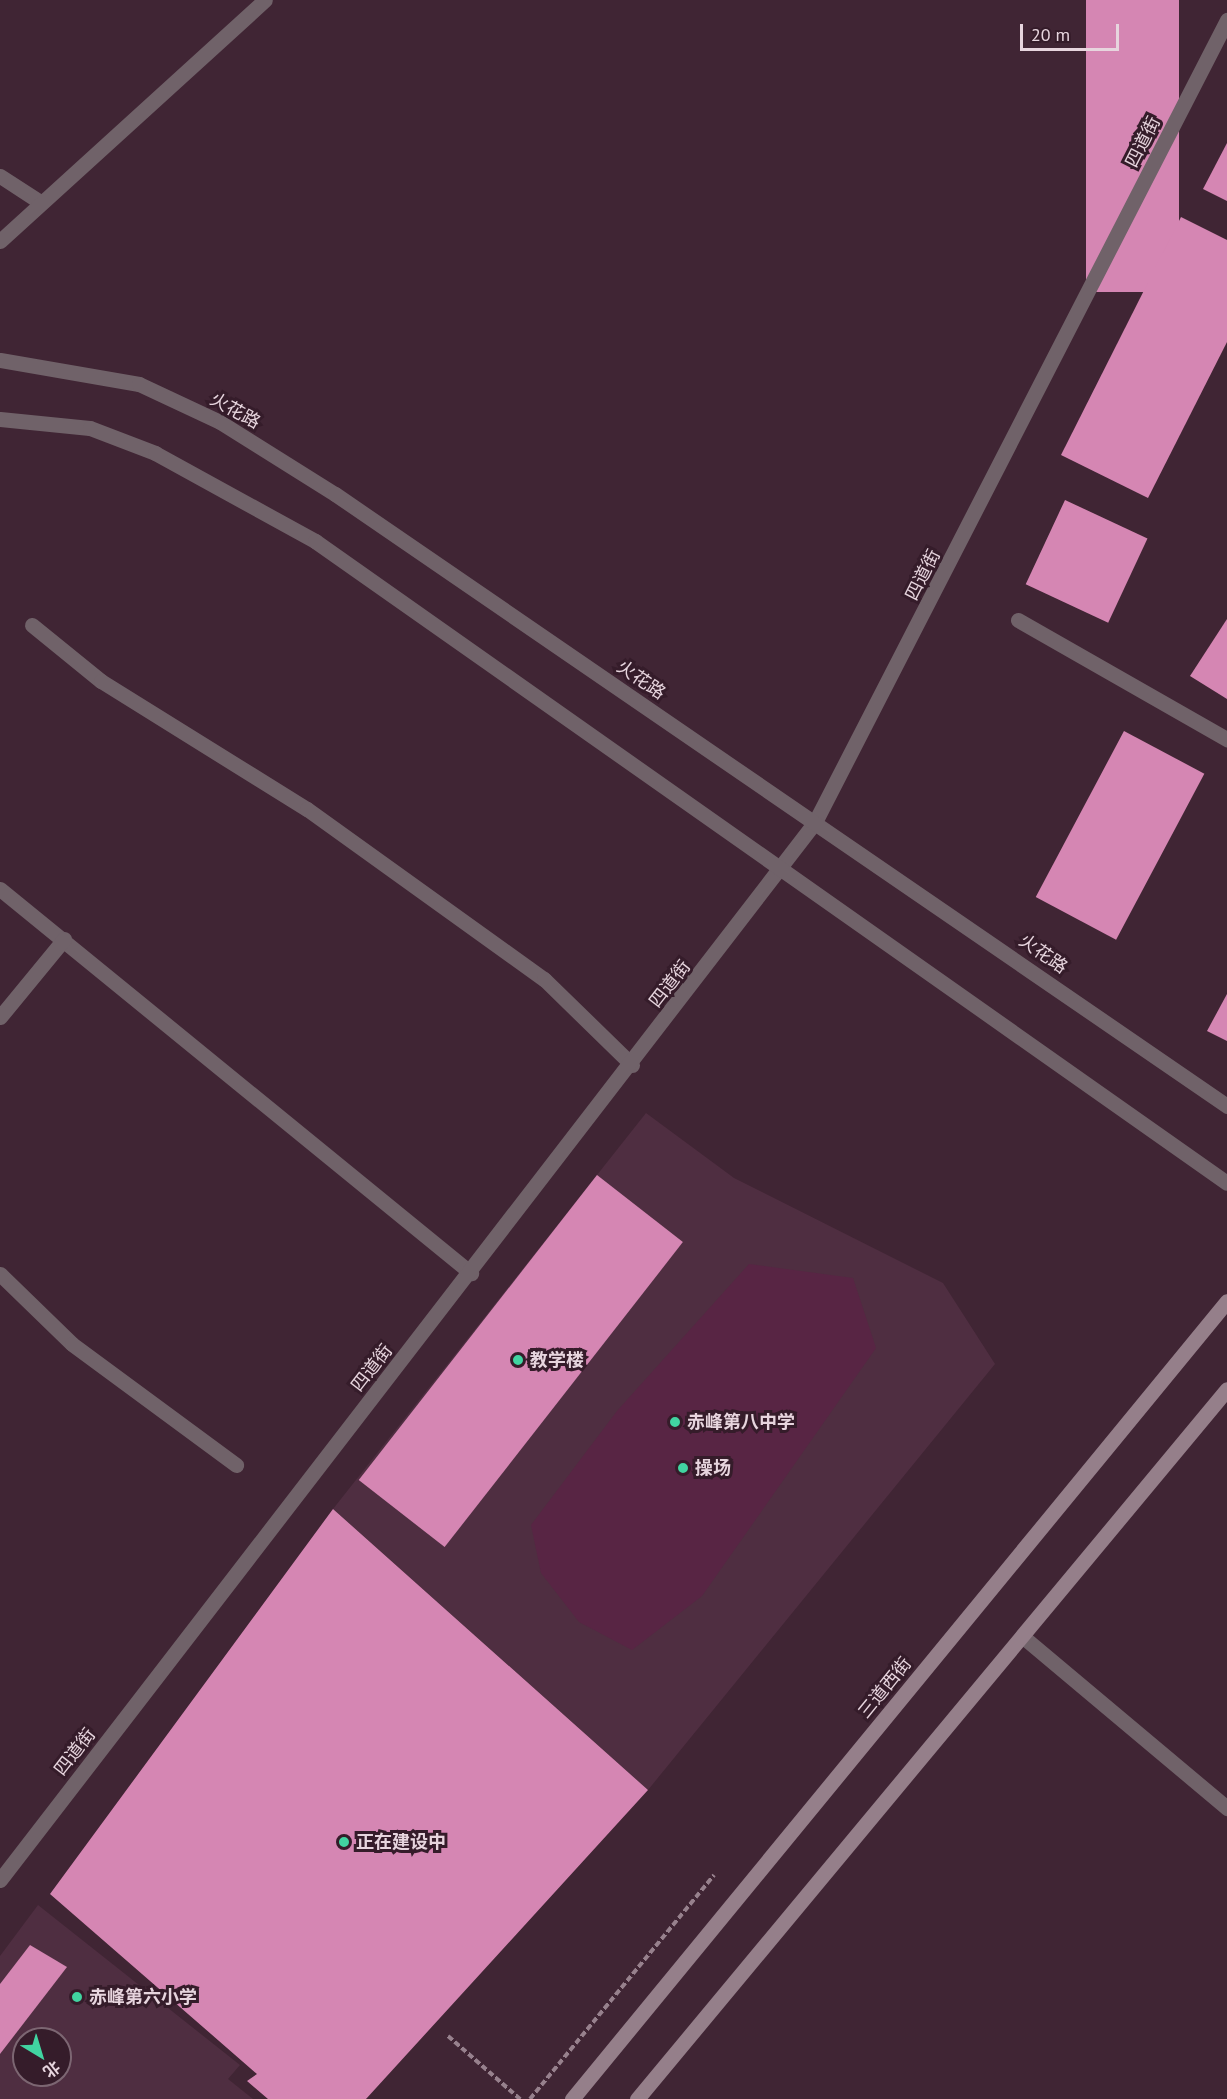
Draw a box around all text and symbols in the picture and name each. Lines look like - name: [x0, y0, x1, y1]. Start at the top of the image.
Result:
- scale bar: [1023, 12, 1122, 50]
- text: 20 m: [1031, 23, 1070, 46]
- street label: 四道街: [1121, 113, 1165, 171]
- street label: 火花路: [206, 388, 264, 434]
- street label: 四道街: [901, 546, 945, 604]
- street label: 火花路: [613, 656, 669, 704]
- street label: 火花路: [1015, 930, 1071, 978]
- street label: 四道街: [645, 956, 695, 1012]
- street label: 四道街: [347, 1340, 397, 1396]
- place label: 教学楼: [530, 1349, 584, 1371]
- marker: 教学楼: [511, 1353, 525, 1367]
- place label: 赤峰第八中学: [687, 1411, 795, 1433]
- marker: 赤峰第八中学: [668, 1415, 682, 1429]
- place label: 操场: [695, 1457, 731, 1479]
- marker: 操场: [676, 1461, 690, 1475]
- street label: 三道西街: [854, 1653, 916, 1723]
- street label: 四道街: [50, 1724, 100, 1780]
- place label: 正在建设中: [356, 1831, 446, 1853]
- marker: 正在建设中: [337, 1835, 351, 1849]
- place label: 赤峰第六小学: [89, 1986, 197, 2008]
- marker: 赤峰第六小学: [70, 1990, 84, 2004]
- north arrow: [12, 2027, 72, 2087]
- text: 北: [39, 2057, 64, 2082]

